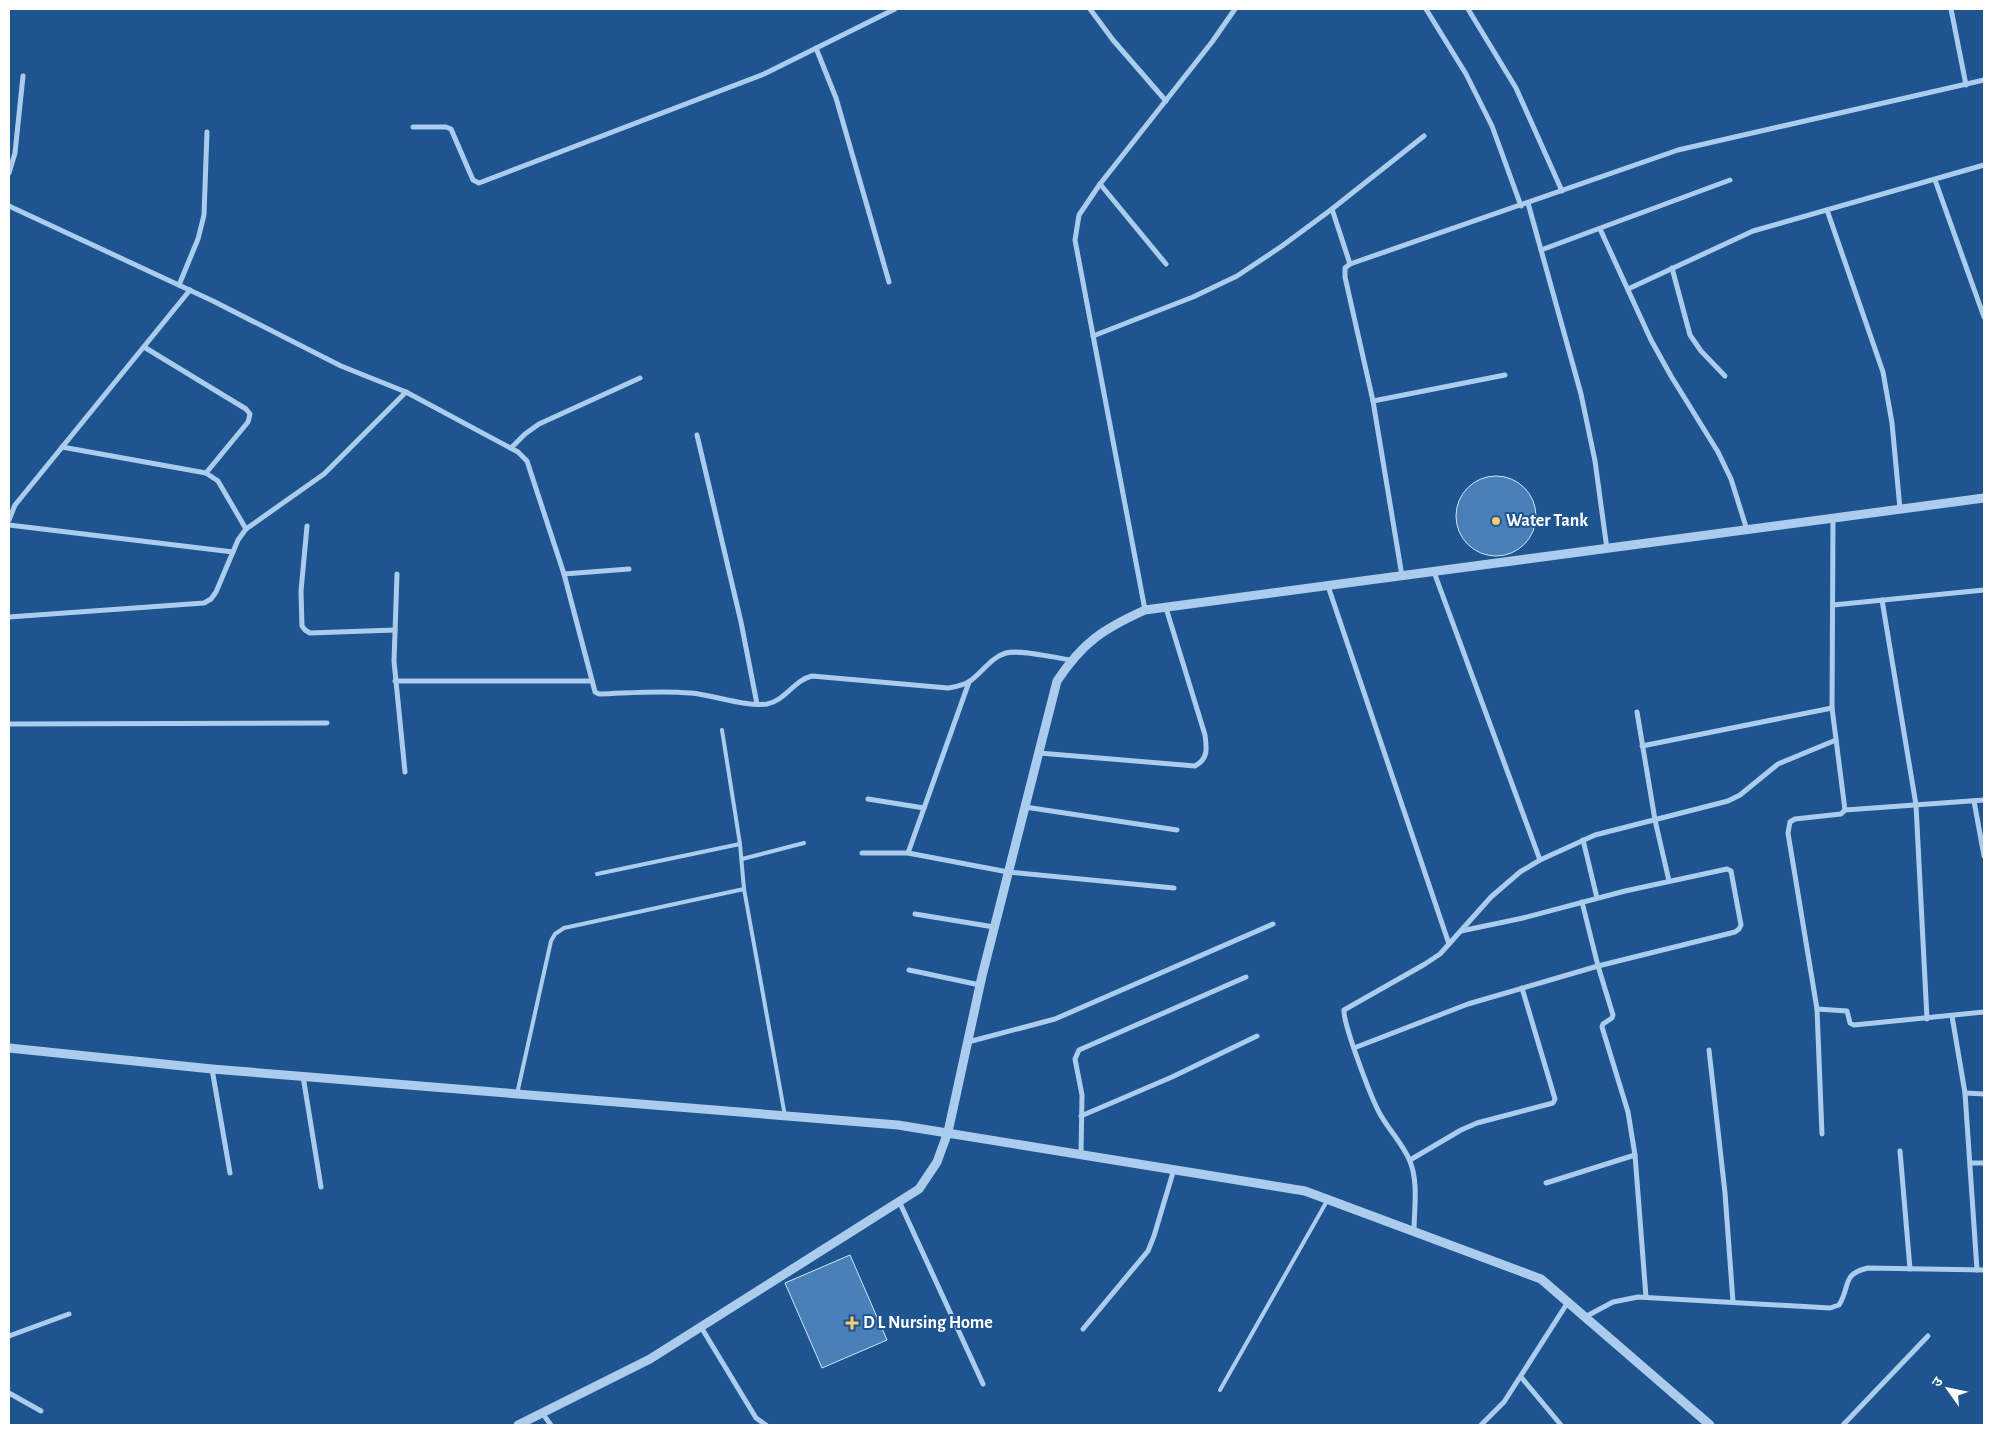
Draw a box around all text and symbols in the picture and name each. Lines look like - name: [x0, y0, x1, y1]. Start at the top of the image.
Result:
- place label: Water Tank: [1506, 512, 1588, 530]
- marker: Water Tank: [1490, 515, 1502, 527]
- place label: D L Nursing Home: [863, 1314, 993, 1332]
- marker: D L Nursing Home: [845, 1316, 859, 1330]
- north arrow: [1923, 1364, 1973, 1414]
- text: उ: [1930, 1375, 1946, 1390]

